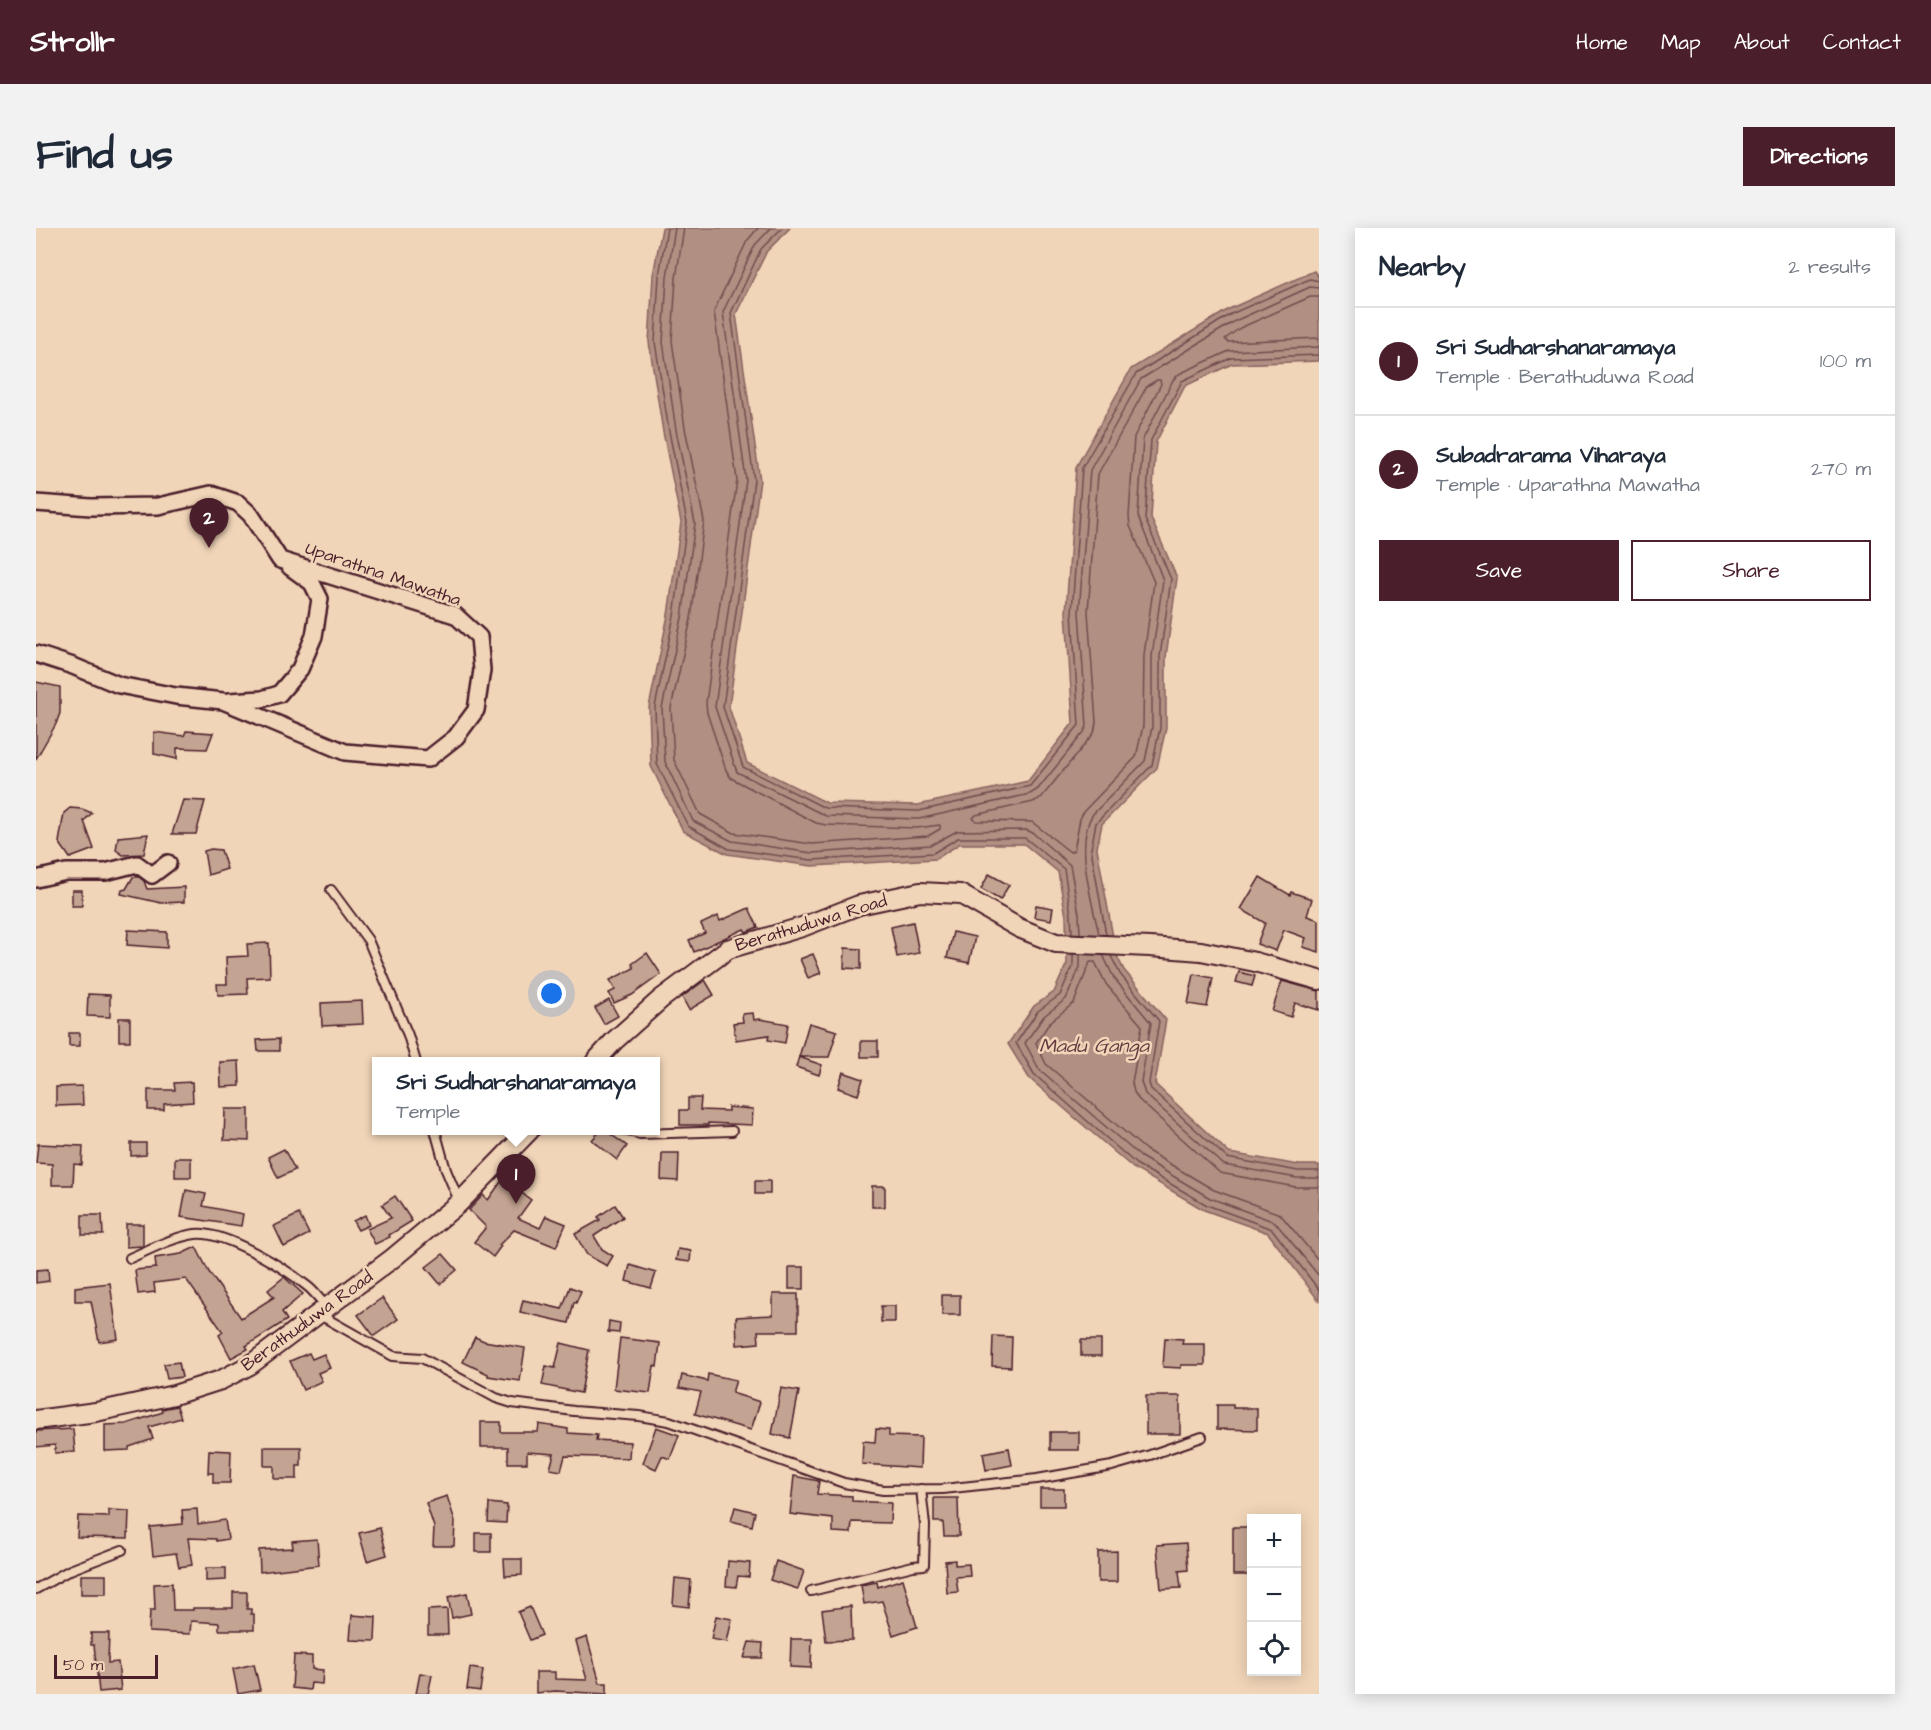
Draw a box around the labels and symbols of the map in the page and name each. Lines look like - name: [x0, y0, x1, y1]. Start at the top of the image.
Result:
- pin: 2: [190, 498, 228, 548]
- street label: Uparathna Mawatha: [302, 536, 464, 612]
- street label: Berathuduwa Road: [732, 888, 890, 958]
- your location: [537, 979, 566, 1008]
- water label: Madu Ganga: [1039, 1032, 1150, 1061]
- pin: 1: [496, 1154, 536, 1204]
- street label: Berathuduwa Road: [236, 1265, 378, 1377]
- scale bar: [54, 1652, 158, 1680]

